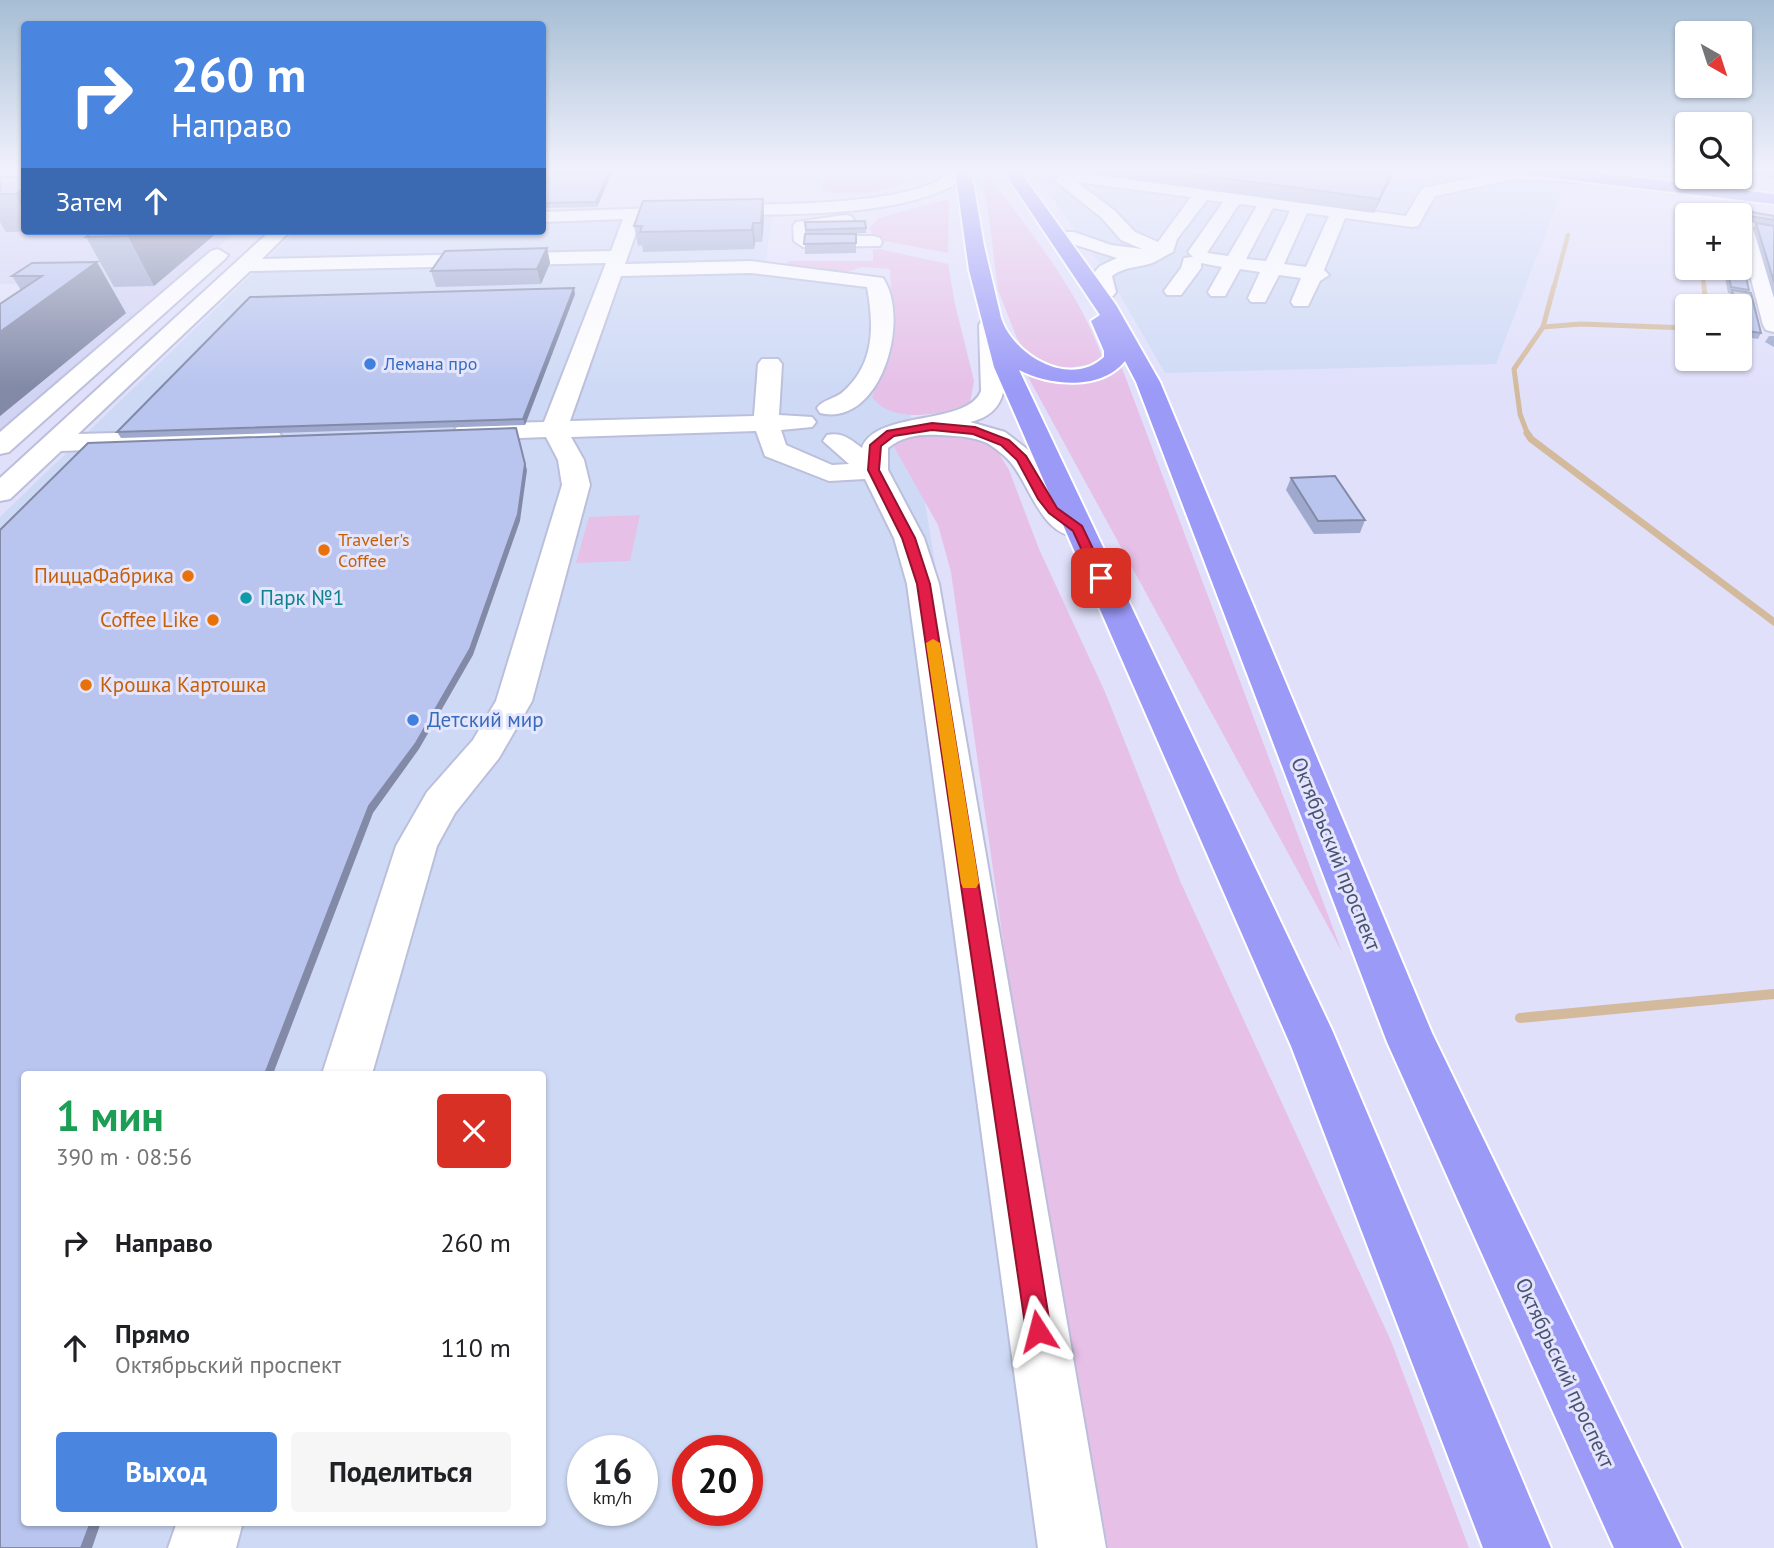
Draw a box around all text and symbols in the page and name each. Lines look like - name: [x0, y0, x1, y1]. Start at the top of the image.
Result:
- north arrow: [1675, 21, 1752, 98]
- map controls: [1675, 21, 1752, 371]
- text: 260 m: [171, 42, 306, 106]
- icon: right: [56, 49, 147, 140]
- text: Направо: [171, 104, 292, 146]
- button: search: [1675, 112, 1752, 189]
- icon: ahead: [137, 182, 175, 220]
- text: Затем: [56, 185, 123, 218]
- button: +: [1675, 203, 1752, 280]
- button: −: [1675, 294, 1752, 371]
- place label: Лемана про: [383, 352, 477, 375]
- marker: Лемана про: [362, 356, 378, 372]
- place label: Traveler's Coffee: [338, 528, 410, 572]
- marker: Traveler's Coffee: [316, 542, 332, 558]
- pin: [1071, 548, 1131, 608]
- icon: arrive: [1082, 559, 1120, 597]
- place label: ПиццаФабрика: [34, 562, 174, 589]
- marker: ПиццаФабрика: [180, 568, 196, 584]
- place label: Парк №1: [260, 584, 344, 611]
- marker: Парк №1: [238, 590, 254, 606]
- place label: Coffee Like: [100, 606, 199, 633]
- marker: Coffee Like: [205, 612, 221, 628]
- place label: Крошка Картошка: [100, 671, 266, 698]
- marker: Крошка Картошка: [78, 677, 94, 693]
- place label: Детский мир: [427, 706, 544, 733]
- marker: Детский мир: [405, 712, 421, 728]
- street label: Октябрьский проспект: [1285, 753, 1388, 955]
- text: 1 мин: [56, 1088, 164, 1143]
- button: close: [437, 1094, 511, 1168]
- text: 390 m · 08:56: [56, 1142, 192, 1171]
- icon: right: [56, 1224, 94, 1262]
- text: Направо: [115, 1226, 213, 1259]
- text: 260 m: [440, 1226, 511, 1259]
- street label: Октябрьский проспект: [1510, 1273, 1622, 1473]
- position arrow: [1001, 1294, 1075, 1368]
- text: Прямо: [115, 1317, 190, 1350]
- icon: ahead: [56, 1329, 94, 1367]
- text: 110 m: [440, 1331, 511, 1364]
- text: Октябрьский проспект: [115, 1350, 341, 1379]
- button: Выход: [56, 1432, 277, 1512]
- button: Поделиться: [291, 1432, 511, 1512]
- speed limit sign: 20: [672, 1435, 763, 1526]
- text: 16: [593, 1448, 632, 1494]
- text: km/h: [593, 1486, 632, 1509]

